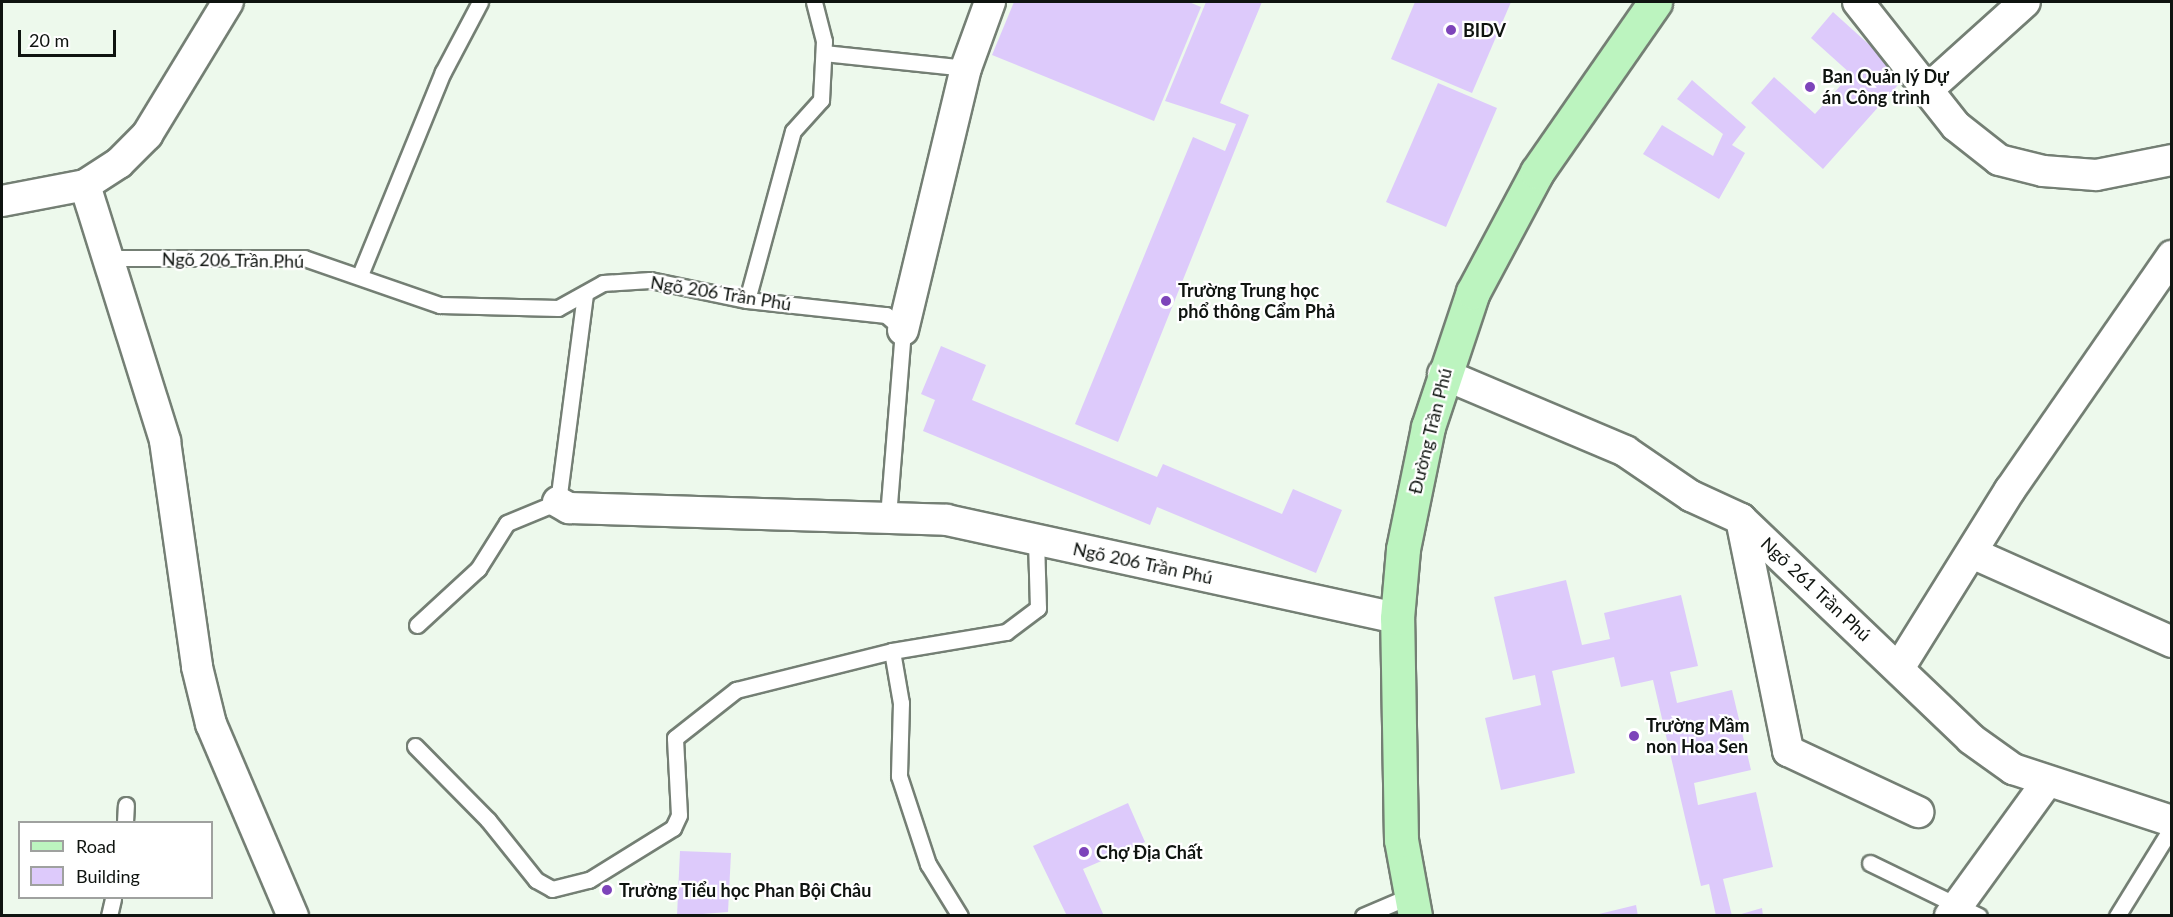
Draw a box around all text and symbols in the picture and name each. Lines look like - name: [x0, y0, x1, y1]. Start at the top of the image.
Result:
- scale bar: [21, 18, 118, 56]
- place label: BIDV: [1463, 19, 1506, 41]
- marker: BIDV: [1444, 23, 1458, 37]
- text: 20 m: [29, 29, 69, 51]
- place label: Ban Quản lý Dự án Công trình: [1822, 66, 1949, 109]
- marker: Ban Quản lý Dự án Công trình: [1803, 80, 1817, 94]
- street label: Ngõ 206 Trần Phú: [161, 248, 305, 272]
- street label: Ngõ 206 Trần Phú: [649, 271, 793, 315]
- place label: Trường Trung học phổ thông Cẩm Phả: [1178, 280, 1335, 322]
- marker: Trường Trung học phổ thông Cẩm Phả: [1159, 294, 1173, 308]
- street label: Đường Trần Phú: [1404, 366, 1456, 496]
- street label: Ngõ 261 Trần Phú: [1756, 532, 1876, 646]
- street label: Ngõ 206 Trần Phú: [1071, 538, 1215, 588]
- place label: Trường Mầm non Hoa Sen: [1646, 715, 1750, 758]
- marker: Trường Mầm non Hoa Sen: [1627, 729, 1641, 743]
- legend: [18, 821, 213, 899]
- text: Road: [76, 835, 116, 857]
- place label: Chợ Địa Chất: [1096, 841, 1203, 863]
- marker: Chợ Địa Chất: [1077, 845, 1091, 859]
- text: Building: [76, 865, 140, 887]
- place label: Trường Tiểu học Phan Bội Châu: [619, 879, 872, 901]
- marker: Trường Tiểu học Phan Bội Châu: [600, 883, 614, 897]

